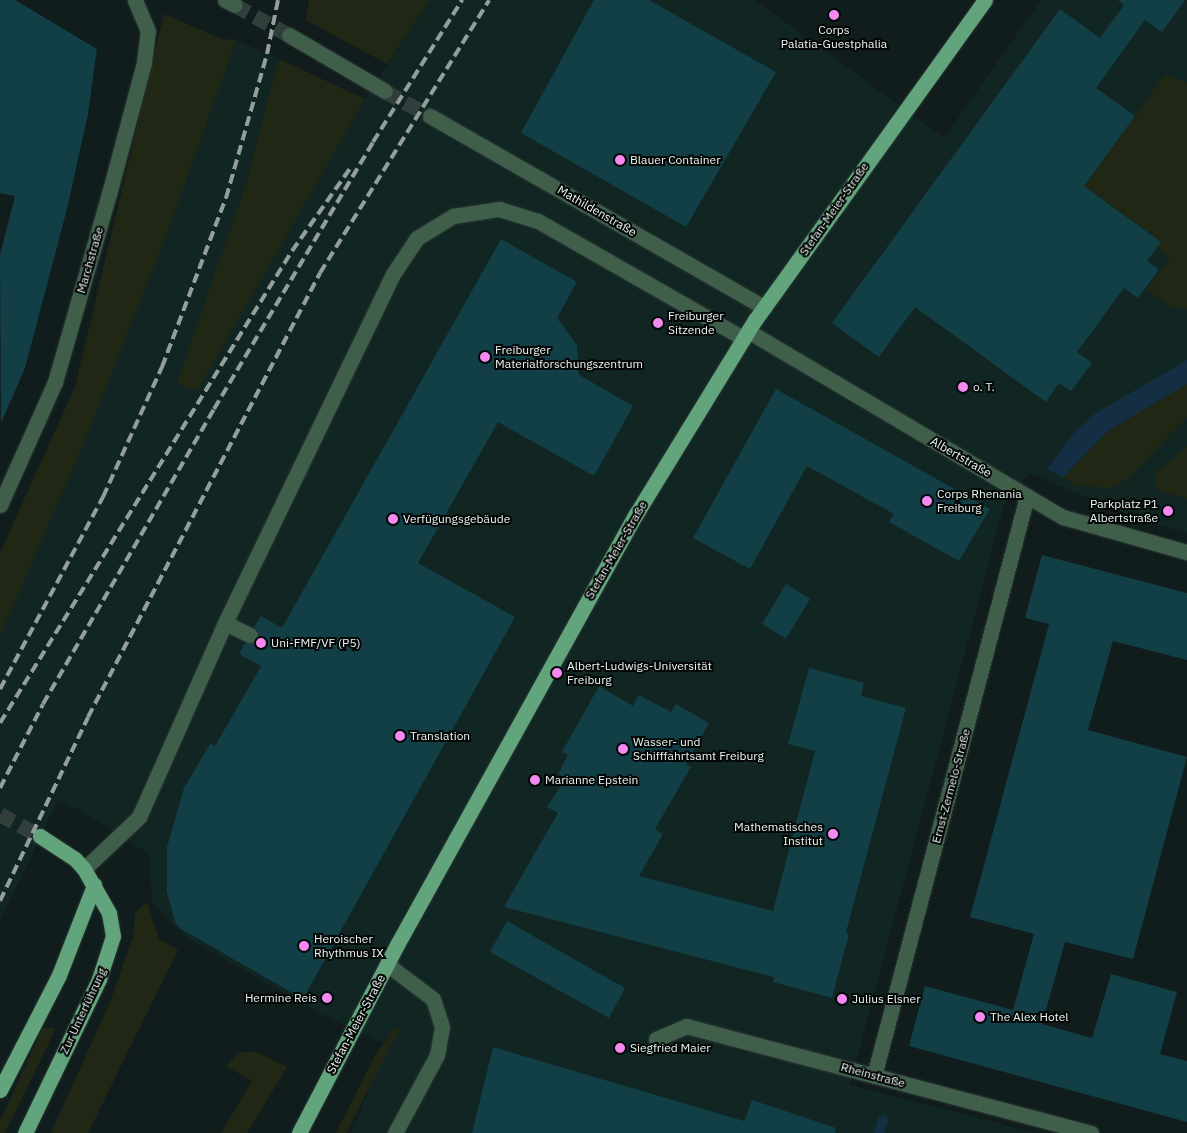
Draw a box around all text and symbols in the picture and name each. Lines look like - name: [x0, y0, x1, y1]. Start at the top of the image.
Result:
- marker: Corps Palatia-Guestphalia: [828, 9, 840, 21]
- place label: Corps Palatia-Guestphalia: [781, 23, 887, 51]
- place label: Blauer Container: [630, 153, 721, 167]
- marker: Blauer Container: [614, 154, 626, 166]
- street label: Stefan-Meier-Straße: [796, 160, 872, 258]
- street label: Mathildenstraße: [555, 183, 639, 239]
- street label: Marchstraße: [74, 225, 106, 295]
- place label: Freiburger Sitzende: [668, 309, 724, 337]
- marker: Freiburger Sitzende: [652, 317, 664, 329]
- place label: Freiburger Materialforschungszentrum: [495, 343, 643, 371]
- marker: Freiburger Materialforschungszentrum: [479, 351, 491, 363]
- place label: o. T.: [973, 380, 995, 394]
- marker: o. T.: [957, 381, 969, 393]
- street label: Albertstraße: [928, 434, 994, 480]
- place label: Corps Rhenania Freiburg: [937, 487, 1022, 515]
- marker: Corps Rhenania Freiburg: [921, 495, 933, 507]
- place label: Parkplatz P1 Albertstraße: [1090, 497, 1158, 525]
- street label: Stefan-Meier-Straße: [582, 499, 650, 601]
- marker: Parkplatz P1 Albertstraße: [1162, 505, 1174, 517]
- place label: Verfügungsgebäude: [403, 512, 510, 526]
- marker: Verfügungsgebäude: [387, 513, 399, 525]
- place label: Uni-FMF/VF (P5): [271, 636, 361, 650]
- marker: Uni-FMF/VF (P5): [255, 637, 267, 649]
- place label: Albert-Ludwigs-Universität Freiburg: [567, 659, 712, 687]
- marker: Albert-Ludwigs-Universität Freiburg: [551, 667, 563, 679]
- street label: Ernst-Zermelo-Straße: [929, 727, 973, 845]
- place label: Translation: [410, 729, 470, 743]
- marker: Translation: [394, 730, 406, 742]
- place label: Wasser- und Schifffahrtsamt Freiburg: [633, 735, 764, 763]
- marker: Wasser- und Schifffahrtsamt Freiburg: [617, 743, 629, 755]
- place label: Marianne Epstein: [545, 773, 638, 787]
- marker: Marianne Epstein: [529, 774, 541, 786]
- place label: Mathematisches Institut: [734, 820, 823, 848]
- marker: Mathematisches Institut: [827, 828, 839, 840]
- place label: Heroischer Rhythmus IX: [314, 932, 384, 960]
- marker: Heroischer Rhythmus IX: [298, 940, 310, 952]
- street label: Zur Unterführung: [57, 966, 109, 1056]
- street label: Stefan-Meier-Straße: [324, 972, 388, 1076]
- place label: Hermine Reis: [245, 991, 317, 1005]
- marker: Hermine Reis: [321, 992, 333, 1004]
- place label: Julius Elsner: [852, 992, 921, 1006]
- marker: Julius Elsner: [836, 993, 848, 1005]
- place label: The Alex Hotel: [990, 1010, 1069, 1024]
- marker: The Alex Hotel: [974, 1011, 986, 1023]
- place label: Siegfried Maier: [630, 1041, 711, 1055]
- marker: Siegfried Maier: [614, 1042, 626, 1054]
- street label: Rheinstraße: [839, 1060, 907, 1090]

